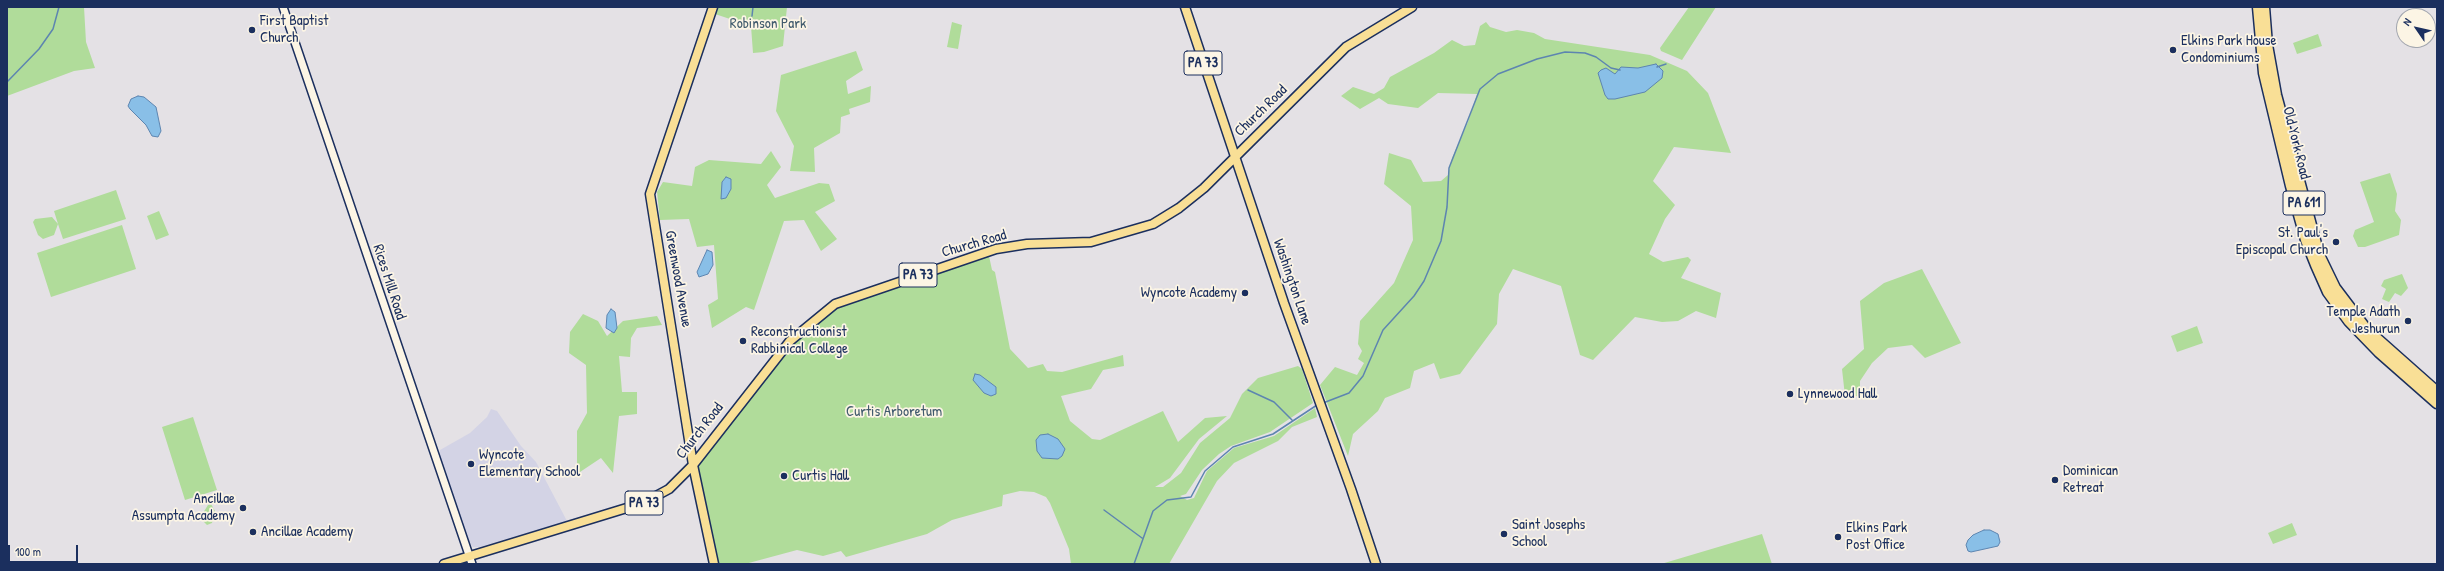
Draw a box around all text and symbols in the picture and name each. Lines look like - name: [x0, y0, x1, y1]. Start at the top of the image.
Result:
- north arrow: [2396, 8, 2436, 48]
- place label: First Baptist Church: [260, 12, 329, 47]
- park label: Robinson Park: [730, 15, 806, 33]
- text: N: [2399, 16, 2414, 28]
- marker: First Baptist Church: [247, 25, 257, 35]
- place label: Elkins Park House Condominiums: [2181, 32, 2277, 67]
- marker: Elkins Park House Condominiums: [2168, 45, 2178, 55]
- road number: PA 73: [1184, 51, 1222, 75]
- street label: Church Road: [1231, 81, 1291, 141]
- street label: Old York Road: [2278, 105, 2314, 181]
- road number: PA 611: [2283, 191, 2325, 215]
- place label: St. Paul's Episcopal Church: [2236, 224, 2328, 259]
- street label: Church Road: [940, 226, 1008, 262]
- street label: Greenwood Avenue: [661, 229, 695, 329]
- street label: Washington Lane: [1269, 237, 1315, 327]
- marker: St. Paul's Episcopal Church: [2331, 237, 2341, 247]
- street label: Rices Mill Road: [368, 242, 410, 322]
- road number: PA 73: [899, 263, 937, 287]
- place label: Wyncote Academy: [1141, 284, 1237, 302]
- marker: Wyncote Academy: [1240, 288, 1250, 298]
- place label: Temple Adath Jeshurun: [2326, 303, 2400, 338]
- marker: Temple Adath Jeshurun: [2403, 316, 2413, 326]
- place label: Reconstructionist Rabbinical College: [751, 323, 848, 358]
- marker: Reconstructionist Rabbinical College: [738, 336, 748, 346]
- place label: Lynnewood Hall: [1798, 385, 1877, 403]
- marker: Lynnewood Hall: [1785, 389, 1795, 399]
- street label: Church Road: [672, 399, 728, 463]
- park label: Curtis Arboretum: [846, 403, 942, 421]
- place label: Wyncote Elementary School: [479, 446, 580, 481]
- marker: Wyncote Elementary School: [466, 459, 476, 469]
- place label: Dominican Retreat: [2063, 462, 2118, 497]
- place label: Curtis Hall: [792, 467, 849, 485]
- marker: Curtis Hall: [779, 471, 789, 481]
- marker: Dominican Retreat: [2050, 475, 2060, 485]
- place label: Ancillae Assumpta Academy: [132, 490, 235, 525]
- road number: PA 73: [625, 491, 663, 515]
- marker: Ancillae Assumpta Academy: [238, 503, 248, 513]
- place label: Saint Josephs School: [1512, 516, 1585, 551]
- place label: Elkins Park Post Office: [1846, 519, 1907, 554]
- place label: Ancillae Academy: [261, 523, 353, 541]
- marker: Ancillae Academy: [248, 527, 258, 537]
- marker: Saint Josephs School: [1499, 529, 1509, 539]
- marker: Elkins Park Post Office: [1833, 532, 1843, 542]
- scale bar: [10, 537, 80, 563]
- text: 100 m: [15, 543, 41, 560]

